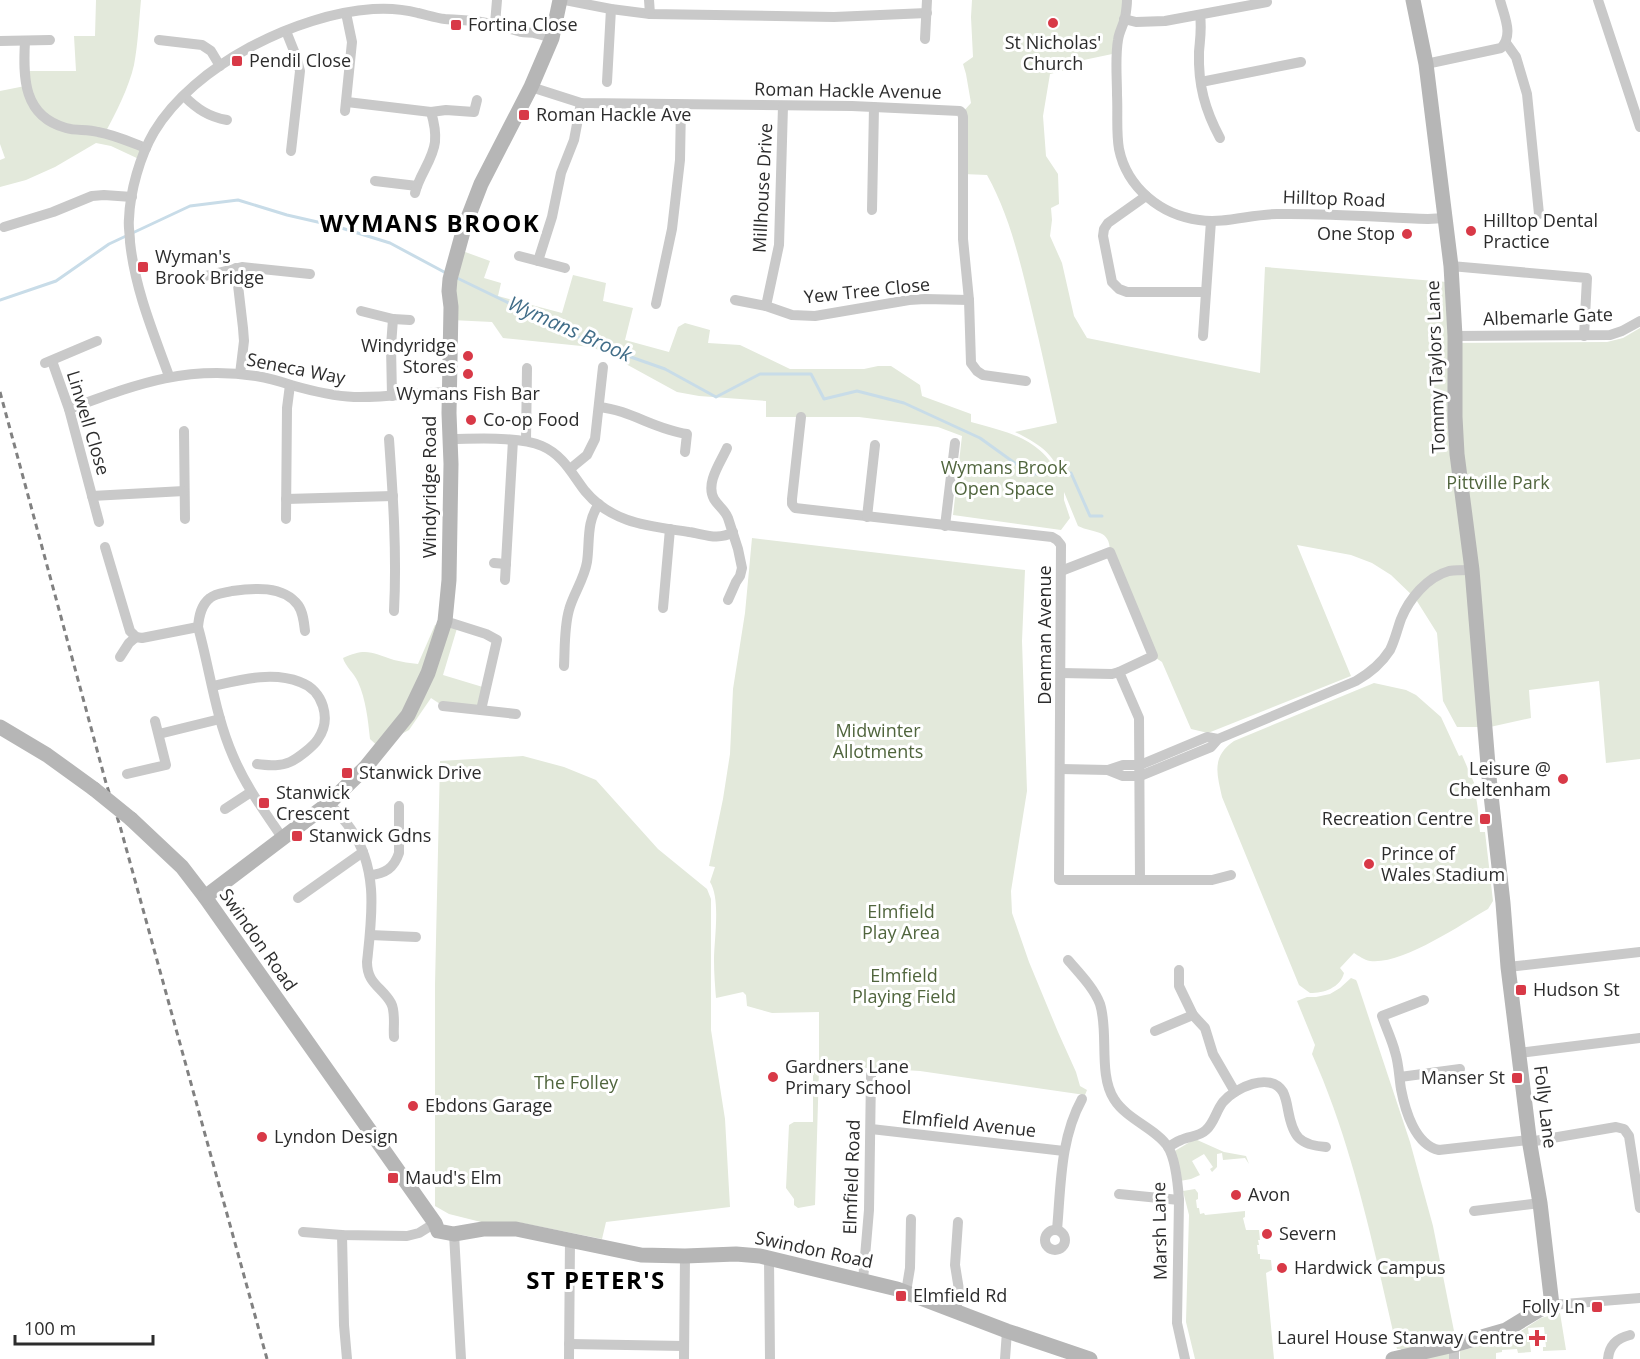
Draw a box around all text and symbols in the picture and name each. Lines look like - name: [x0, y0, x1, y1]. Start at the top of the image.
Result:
- place label: Fortina Close: [468, 12, 578, 36]
- marker: St Nicholas' Church: [1046, 16, 1060, 30]
- marker: Fortina Close: [449, 18, 463, 32]
- place label: St Nicholas' Church: [1005, 30, 1101, 75]
- place label: Pendil Close: [249, 48, 351, 72]
- marker: Pendil Close: [230, 54, 244, 68]
- street label: Roman Hackle Avenue: [754, 76, 942, 104]
- place label: Roman Hackle Ave: [536, 102, 691, 126]
- marker: Roman Hackle Ave: [517, 108, 531, 122]
- street label: Millhouse Drive: [747, 122, 777, 254]
- street label: Hilltop Road: [1282, 184, 1386, 212]
- district label: WYMANS BROOK: [320, 206, 540, 239]
- place label: Hilltop Dental Practice: [1483, 208, 1598, 253]
- place label: One Stop: [1317, 221, 1395, 245]
- marker: Hilltop Dental Practice: [1464, 224, 1478, 238]
- marker: One Stop: [1400, 227, 1414, 241]
- place label: Wyman's Brook Bridge: [155, 244, 264, 289]
- marker: Wyman's Brook Bridge: [136, 260, 150, 274]
- street label: Yew Tree Close: [803, 271, 931, 309]
- street label: Tommy Taylors Lane: [1420, 280, 1450, 454]
- water label: Wymans Brook: [504, 289, 637, 368]
- street label: Albemarle Gate: [1483, 302, 1613, 330]
- place label: Windyridge Stores: [361, 333, 456, 378]
- street label: Seneca Way: [245, 347, 349, 390]
- marker: Windyridge Stores: [461, 349, 475, 363]
- street label: Linwell Close: [62, 367, 116, 478]
- marker: Wymans Fish Bar: [461, 367, 475, 381]
- place label: Wymans Fish Bar: [396, 381, 540, 405]
- place label: Co-op Food: [483, 407, 579, 431]
- marker: Co-op Food: [464, 413, 478, 427]
- street label: Windyridge Road: [417, 416, 441, 558]
- park label: Wymans Brook Open Space: [941, 455, 1068, 500]
- park label: Pittville Park: [1446, 470, 1550, 494]
- street label: Denman Avenue: [1032, 565, 1056, 705]
- park label: Midwinter Allotments: [833, 718, 923, 763]
- place label: Leisure @ Cheltenham: [1449, 756, 1551, 801]
- place label: Stanwick Drive: [359, 760, 482, 784]
- marker: Stanwick Drive: [340, 766, 354, 780]
- marker: Leisure @ Cheltenham: [1556, 772, 1570, 786]
- place label: Stanwick Crescent: [276, 780, 350, 825]
- marker: Stanwick Crescent: [257, 796, 271, 810]
- place label: Recreation Centre: [1322, 806, 1473, 830]
- marker: Recreation Centre: [1478, 812, 1492, 826]
- place label: Stanwick Gdns: [309, 823, 431, 847]
- marker: Stanwick Gdns: [290, 829, 304, 843]
- place label: Prince of Wales Stadium: [1381, 841, 1505, 886]
- marker: Prince of Wales Stadium: [1362, 857, 1376, 871]
- street label: Swindon Road: [215, 883, 303, 995]
- park label: Elmfield Play Area: [862, 899, 940, 944]
- park label: Elmfield Playing Field: [852, 963, 956, 1008]
- place label: Hudson St: [1533, 977, 1620, 1001]
- marker: Hudson St: [1514, 983, 1528, 997]
- place label: Gardners Lane Primary School: [785, 1054, 911, 1099]
- street label: Folly Lane: [1529, 1064, 1563, 1150]
- place label: Manser St: [1421, 1065, 1505, 1089]
- park label: The Folley: [534, 1070, 619, 1094]
- marker: Gardners Lane Primary School: [766, 1070, 780, 1084]
- marker: Manser St: [1510, 1071, 1524, 1085]
- place label: Ebdons Garage: [425, 1093, 552, 1117]
- marker: Ebdons Garage: [406, 1099, 420, 1113]
- street label: Elmfield Avenue: [901, 1104, 1037, 1142]
- street label: Elmfield Road: [837, 1119, 865, 1235]
- place label: Lyndon Design: [274, 1124, 398, 1148]
- marker: Lyndon Design: [255, 1130, 269, 1144]
- place label: Maud's Elm: [405, 1165, 502, 1189]
- marker: Maud's Elm: [386, 1171, 400, 1185]
- street label: Marsh Lane: [1146, 1182, 1172, 1280]
- place label: Avon: [1248, 1182, 1290, 1206]
- marker: Avon: [1229, 1188, 1243, 1202]
- place label: Severn: [1279, 1221, 1336, 1245]
- street label: Swindon Road: [753, 1225, 875, 1273]
- marker: Severn: [1260, 1227, 1274, 1241]
- place label: Hardwick Campus: [1294, 1255, 1446, 1279]
- marker: Hardwick Campus: [1275, 1261, 1289, 1275]
- district label: ST PETER'S: [526, 1263, 666, 1296]
- place label: Elmfield Rd: [913, 1283, 1007, 1307]
- marker: Elmfield Rd: [894, 1289, 908, 1303]
- place label: Folly Ln: [1522, 1294, 1585, 1318]
- marker: Folly Ln: [1590, 1300, 1604, 1314]
- scale bar: [15, 1308, 153, 1346]
- text: 100 m: [24, 1316, 76, 1340]
- place label: Laurel House Stanway Centre: [1277, 1325, 1524, 1349]
- marker: Laurel House Stanway Centre: [1528, 1329, 1546, 1347]

